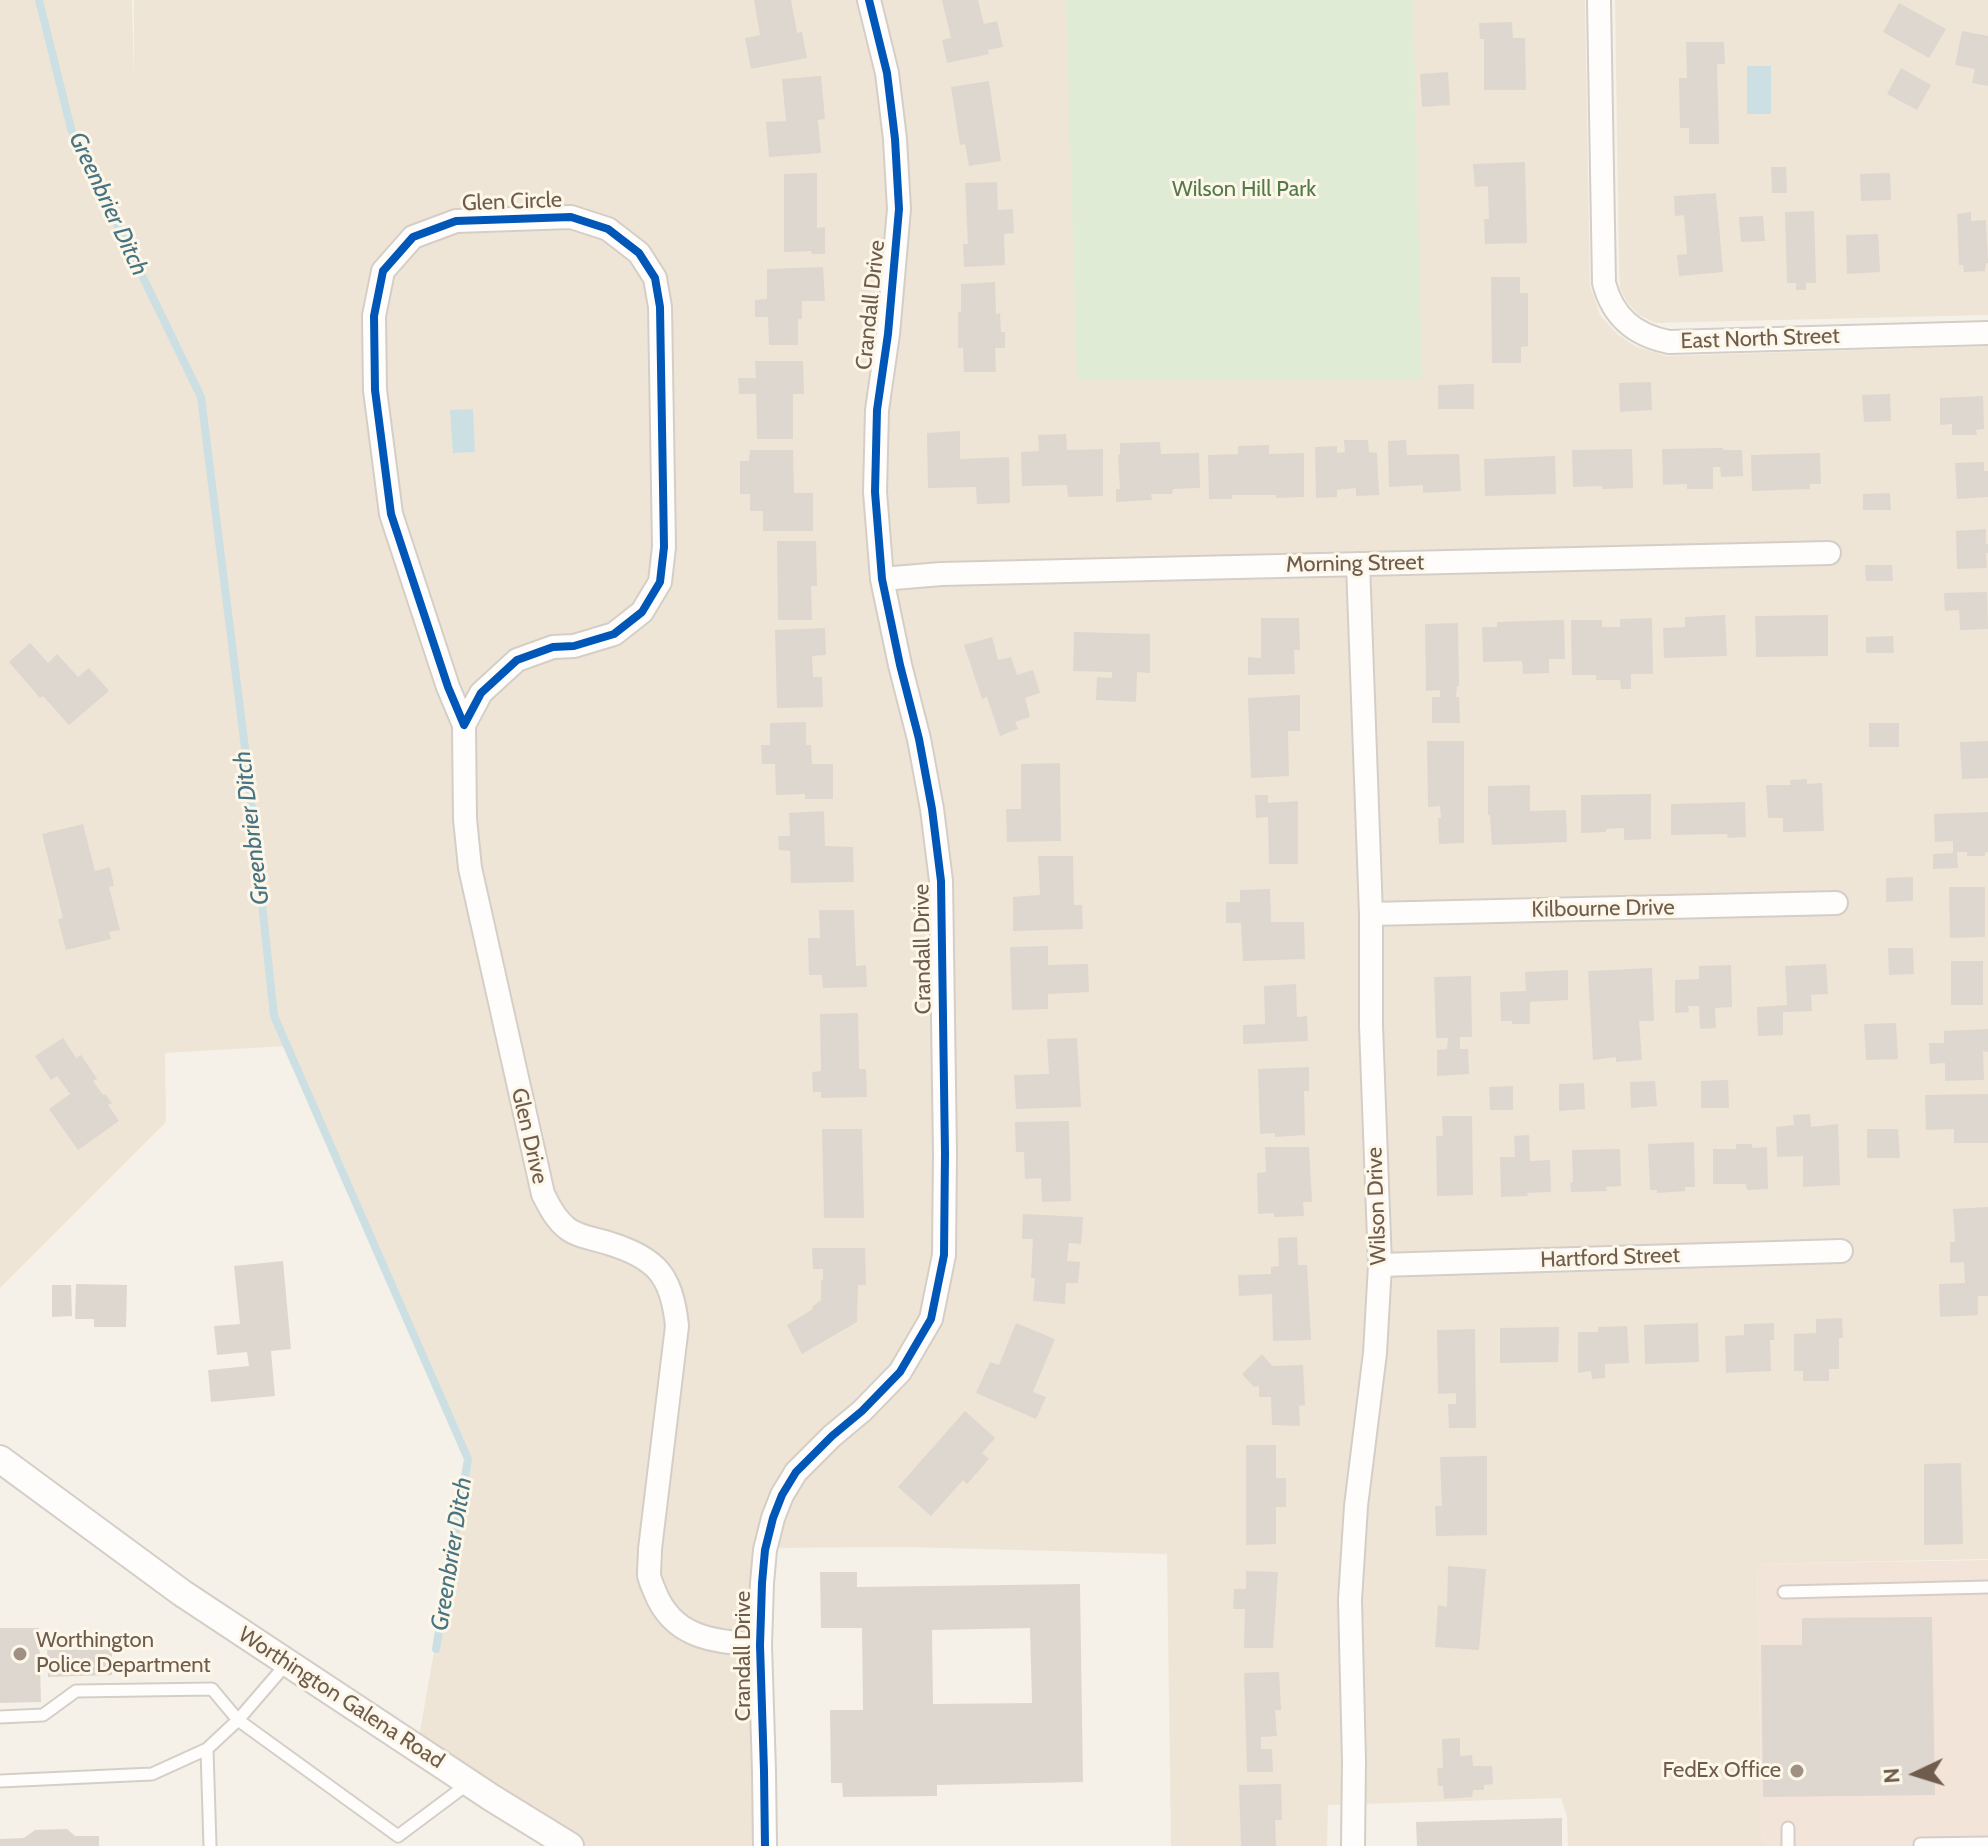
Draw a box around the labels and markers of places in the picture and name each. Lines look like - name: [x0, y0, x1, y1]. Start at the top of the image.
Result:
- place label: Worthington Police Department: [36, 1628, 211, 1680]
- marker: Worthington Police Department: [11, 1645, 29, 1663]
- place label: FedEx Office: [1663, 1758, 1781, 1784]
- marker: FedEx Office: [1788, 1762, 1806, 1780]

